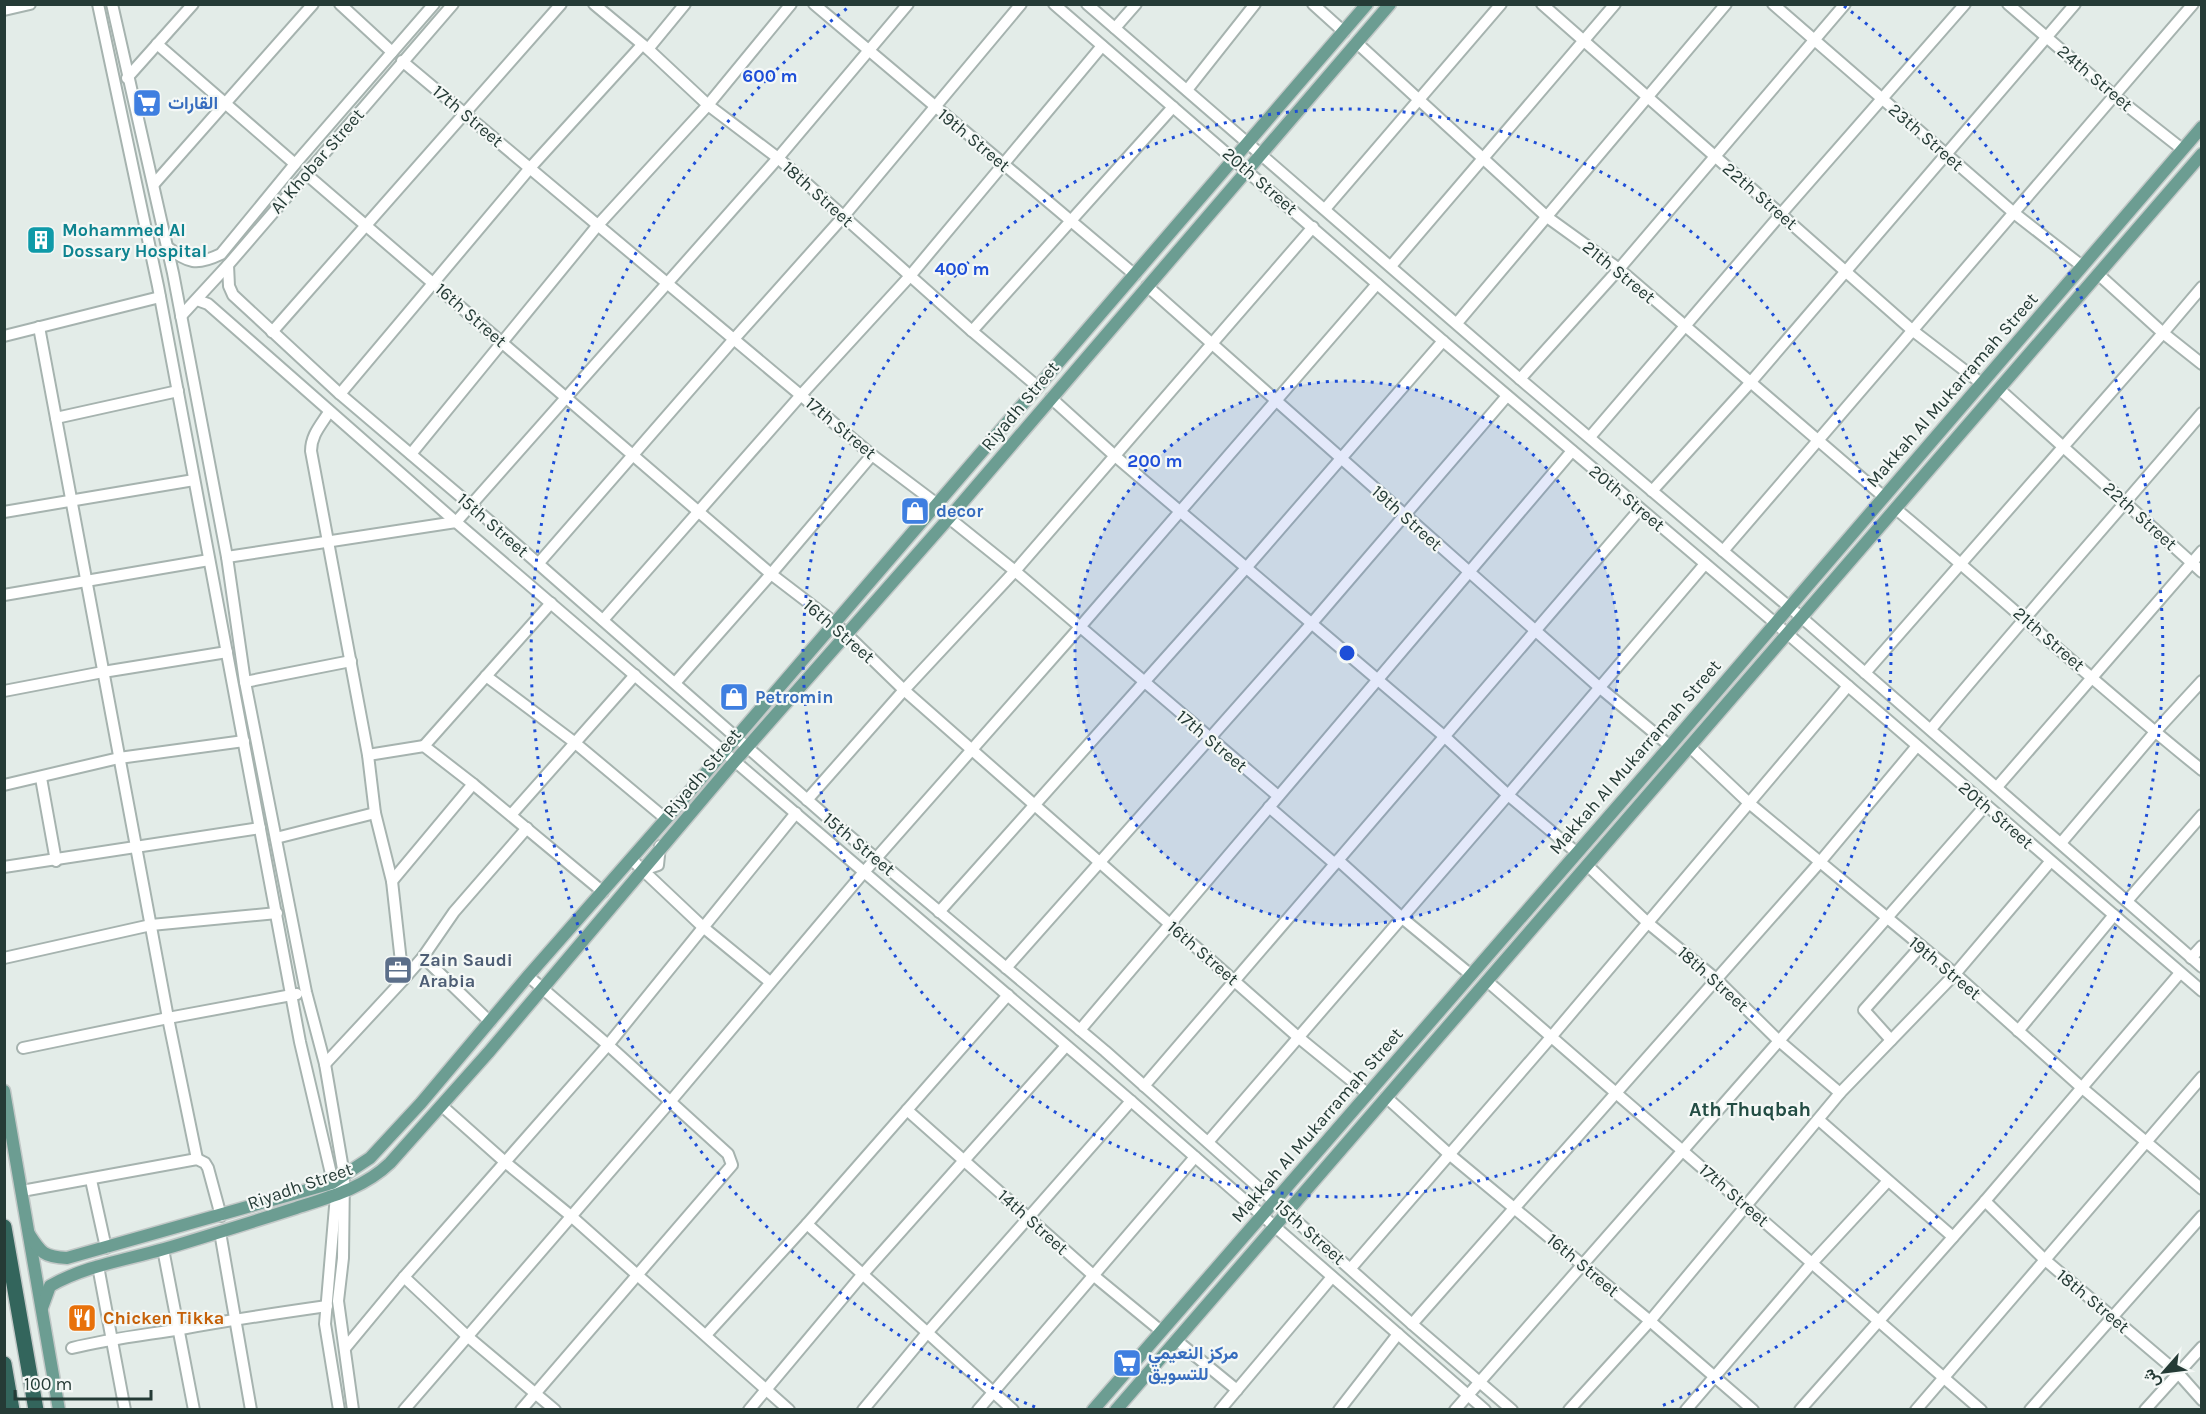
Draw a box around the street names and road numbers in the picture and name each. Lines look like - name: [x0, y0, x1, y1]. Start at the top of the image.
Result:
- street label: 24th Street: [2053, 40, 2137, 116]
- street label: 17th Street: [428, 80, 508, 152]
- street label: 23th Street: [1884, 98, 1968, 176]
- street label: 19th Street: [933, 103, 1015, 177]
- street label: Al Khobar Street: [265, 104, 369, 218]
- street label: 20th Street: [1218, 142, 1302, 220]
- street label: 18th Street: [778, 156, 858, 232]
- street label: 22th Street: [1718, 157, 1802, 235]
- street label: 21th Street: [1578, 236, 1660, 308]
- street label: 16th Street: [431, 278, 511, 352]
- street label: Makkah Al Mukarramah Street: [1862, 288, 2043, 492]
- street label: Riyadh Street: [976, 357, 1064, 455]
- street label: 17th Street: [801, 392, 881, 464]
- street label: 20th Street: [1585, 460, 1670, 536]
- street label: 22th Street: [2098, 477, 2182, 555]
- street label: 19th Street: [1367, 480, 1447, 556]
- street label: 15th Street: [453, 488, 533, 562]
- street label: 16th Street: [799, 594, 879, 668]
- street label: 21th Street: [2009, 602, 2089, 676]
- street label: Makkah Al Mukarramah Street: [1545, 655, 1726, 859]
- street label: 17th Street: [1172, 705, 1252, 777]
- street label: Riyadh Street: [658, 724, 746, 822]
- street label: 20th Street: [1954, 776, 2038, 854]
- street label: 15th Street: [818, 807, 900, 881]
- street label: 16th Street: [1163, 916, 1243, 990]
- street label: 19th Street: [1904, 931, 1986, 1005]
- street label: 18th Street: [1673, 941, 1753, 1017]
- street label: Makkah Al Mukarramah Street: [1227, 1023, 1408, 1227]
- street label: Riyadh Street: [244, 1158, 356, 1214]
- street label: 17th Street: [1694, 1159, 1774, 1232]
- street label: 14th Street: [993, 1185, 1073, 1260]
- street label: 15th Street: [1270, 1195, 1350, 1270]
- street label: 16th Street: [1542, 1228, 1624, 1302]
- street label: 18th Street: [2052, 1264, 2134, 1338]

